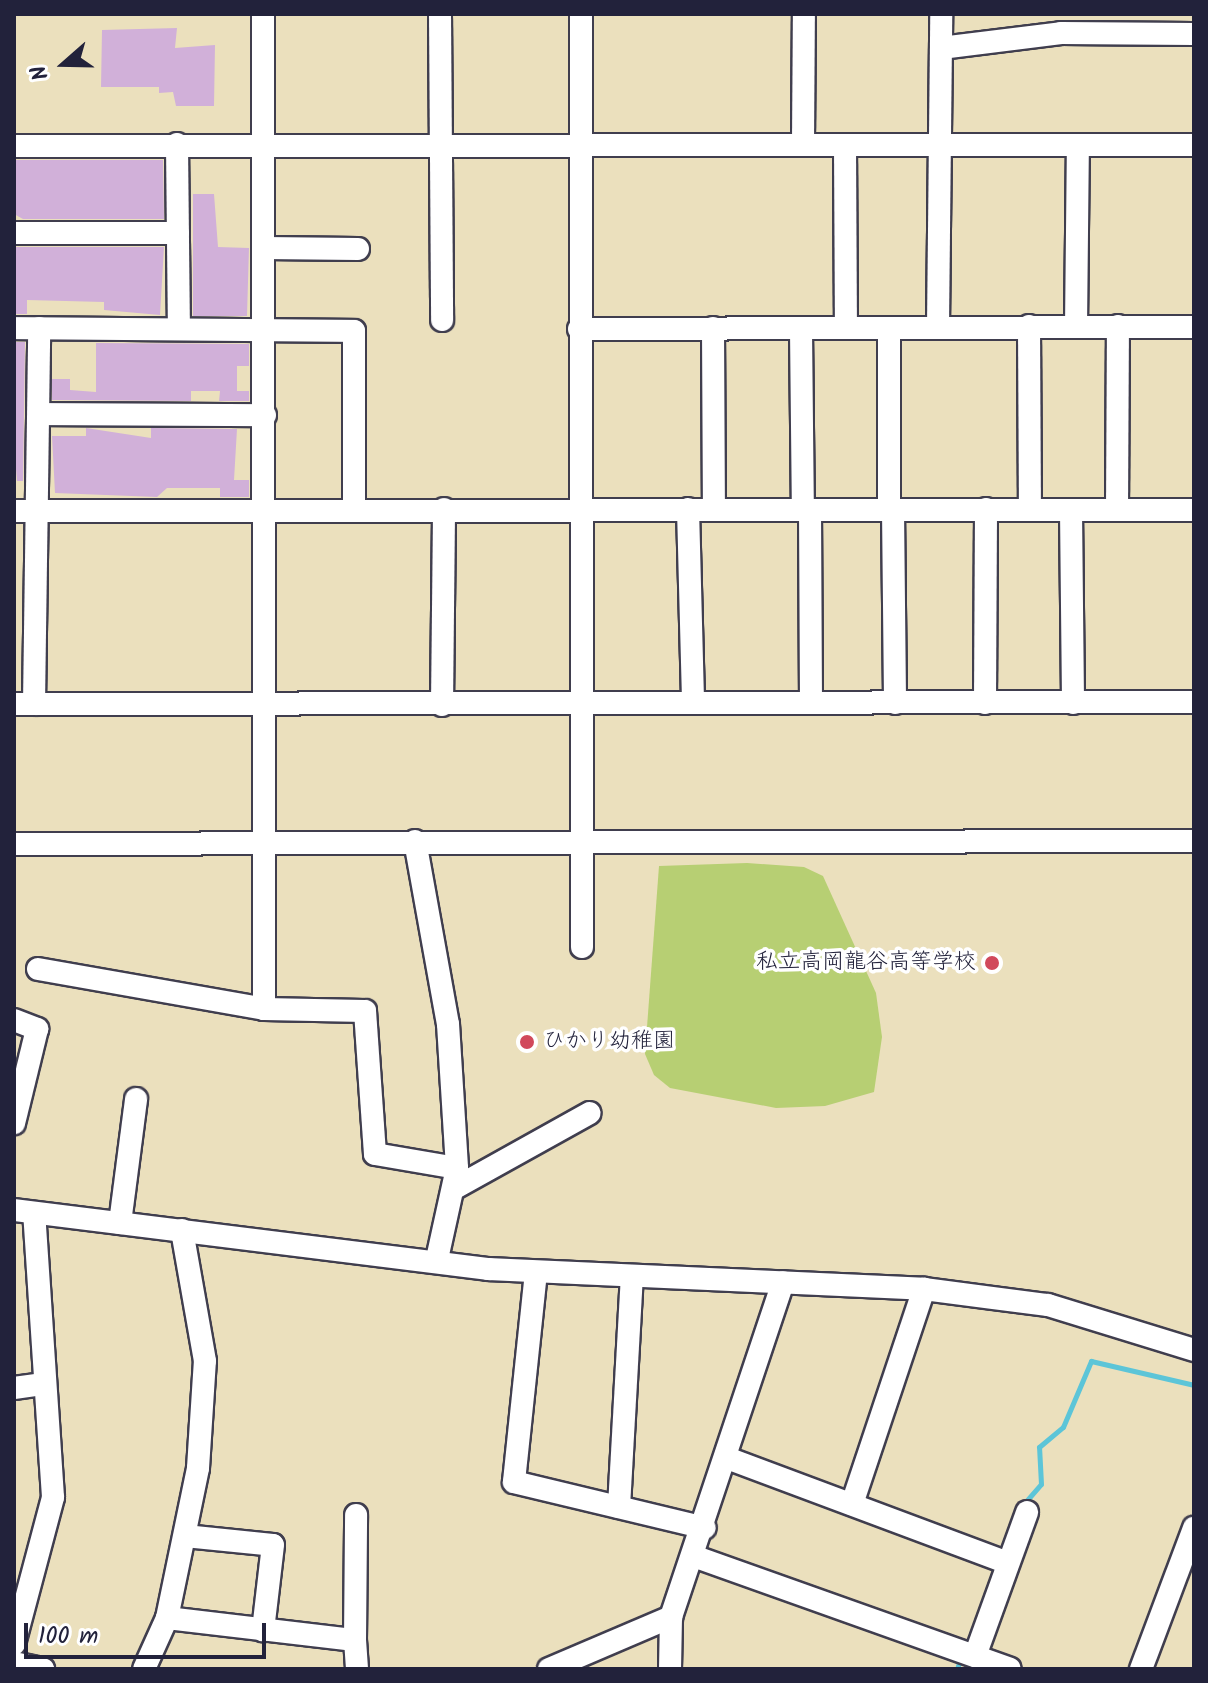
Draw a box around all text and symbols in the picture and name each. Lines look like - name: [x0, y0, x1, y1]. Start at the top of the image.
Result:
- north arrow: [24, 24, 104, 104]
- text: N: [22, 60, 60, 85]
- place label: 私立高岡龍谷高等学校: [756, 950, 976, 976]
- marker: 私立高岡龍谷高等学校: [983, 954, 1001, 972]
- place label: ひかり幼稚園: [543, 1029, 675, 1055]
- marker: ひかり幼稚園: [518, 1033, 536, 1051]
- scale bar: [28, 1607, 270, 1657]
- text: 100 m: [38, 1617, 98, 1656]

